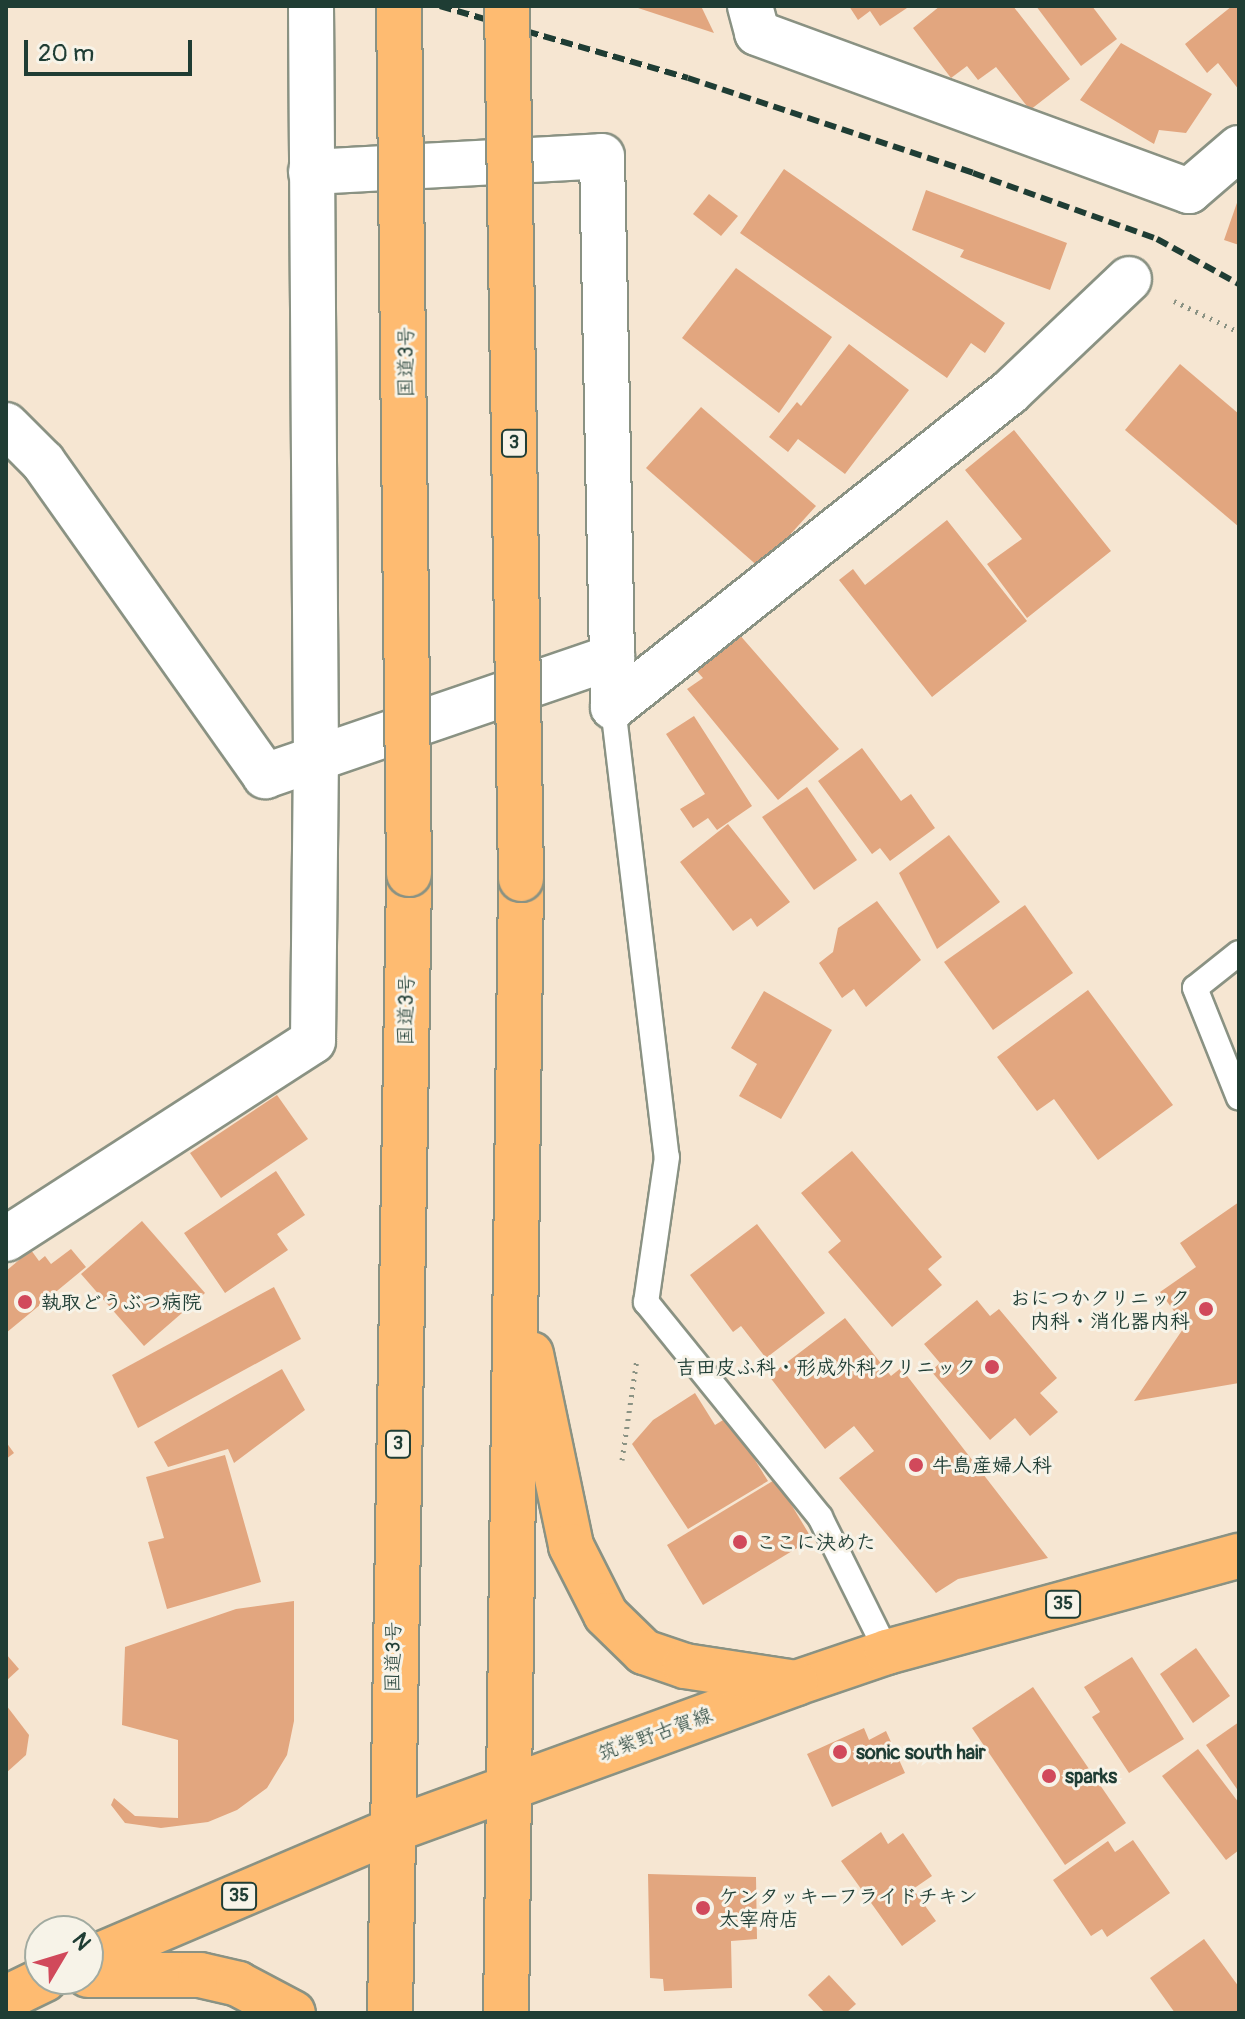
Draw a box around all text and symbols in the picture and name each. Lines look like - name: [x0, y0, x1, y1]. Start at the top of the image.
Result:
- scale bar: [28, 24, 196, 74]
- text: 20 m: [38, 39, 94, 68]
- street label: 国道3号: [394, 326, 418, 398]
- road number: 3: [500, 429, 528, 457]
- street label: 国道3号: [393, 974, 419, 1046]
- place label: おにつかクリニック 内科・消化器内科: [1010, 1286, 1190, 1333]
- place label: 執取どうぶつ病院: [41, 1290, 201, 1314]
- marker: 執取どうぶつ病院: [16, 1293, 34, 1311]
- marker: おにつかクリニック 内科・消化器内科: [1197, 1300, 1215, 1318]
- place label: 吉田皮ふ科・形成外科クリニック: [676, 1355, 976, 1379]
- marker: 吉田皮ふ科・形成外科クリニック: [983, 1358, 1001, 1376]
- road number: 3: [384, 1430, 412, 1458]
- place label: 牛島産婦人科: [932, 1453, 1052, 1477]
- marker: 牛島産婦人科: [907, 1456, 925, 1474]
- place label: ここに決めた: [756, 1530, 876, 1554]
- marker: ここに決めた: [731, 1533, 749, 1551]
- road number: 35: [1045, 1590, 1081, 1618]
- street label: 国道3号: [380, 1621, 406, 1693]
- street label: 筑紫野古賀線: [595, 1702, 715, 1766]
- place label: sonic south hair: [856, 1740, 986, 1764]
- marker: sonic south hair: [831, 1743, 849, 1761]
- place label: sparks: [1065, 1764, 1117, 1788]
- marker: sparks: [1040, 1767, 1058, 1785]
- road number: 35: [221, 1882, 257, 1910]
- place label: ケンタッキーフライドチキン 太宰府店: [719, 1884, 979, 1931]
- marker: ケンタッキーフライドチキン 太宰府店: [694, 1899, 712, 1917]
- north arrow: [24, 1915, 104, 1995]
- text: N: [66, 1927, 97, 1956]

